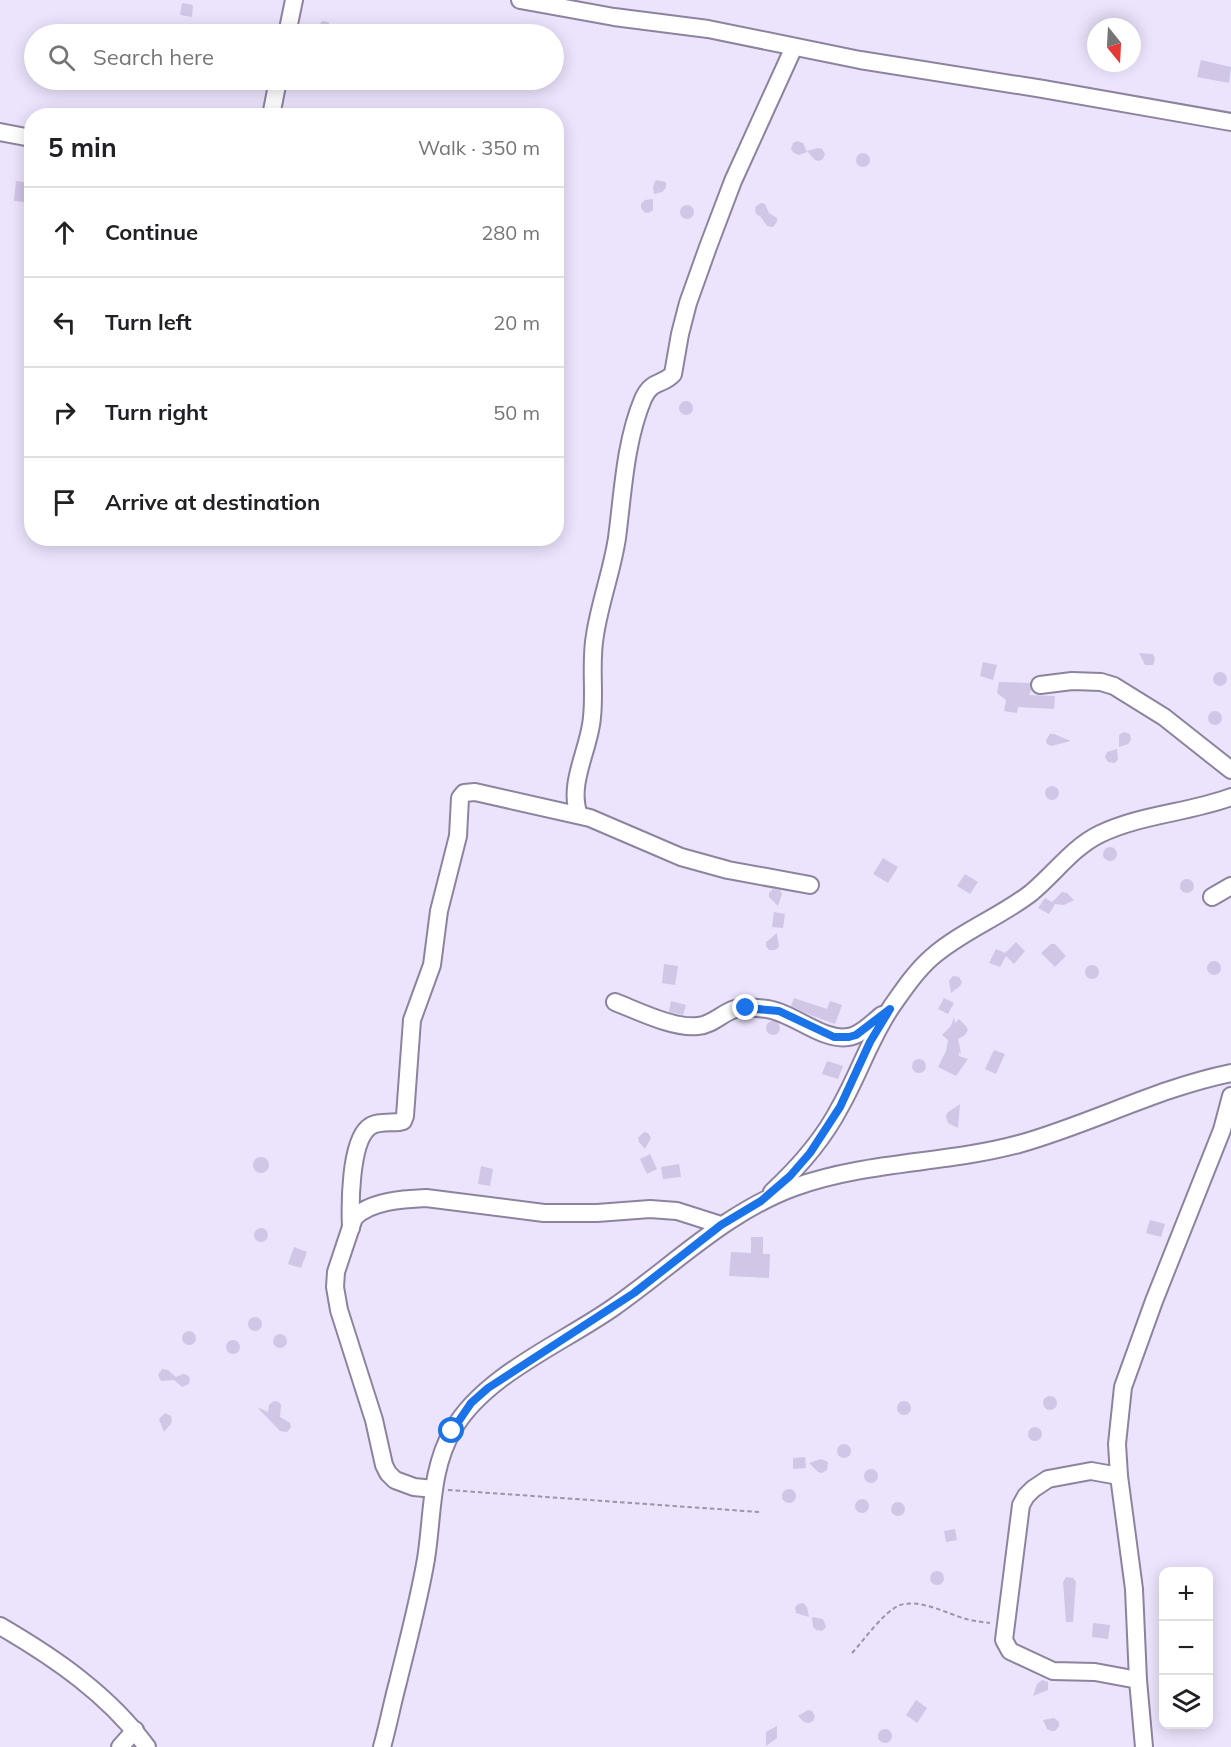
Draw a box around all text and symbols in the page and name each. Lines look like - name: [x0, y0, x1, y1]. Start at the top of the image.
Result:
- north arrow: [1087, 18, 1141, 72]
- search box: [24, 24, 564, 90]
- icon: search: [45, 41, 78, 74]
- text: Search here: [93, 43, 214, 71]
- text: 5 min: [48, 131, 117, 164]
- text: Walk · 350 m: [418, 135, 540, 160]
- icon: ahead: [48, 216, 81, 249]
- text: Continue: [105, 218, 198, 246]
- text: 280 m: [481, 220, 540, 245]
- icon: left: [48, 306, 81, 339]
- text: Turn left: [105, 308, 192, 336]
- text: 20 m: [493, 310, 540, 335]
- icon: right: [48, 396, 81, 429]
- text: Turn right: [105, 398, 208, 426]
- text: 50 m: [493, 400, 540, 425]
- icon: arrive: [48, 486, 81, 519]
- text: Arrive at destination: [105, 488, 320, 516]
- route end: [732, 994, 758, 1020]
- route start: [438, 1417, 464, 1443]
- map controls: [1159, 1567, 1213, 1729]
- button: +: [1159, 1567, 1213, 1621]
- button: −: [1159, 1621, 1213, 1675]
- button: layers: [1159, 1675, 1213, 1729]

